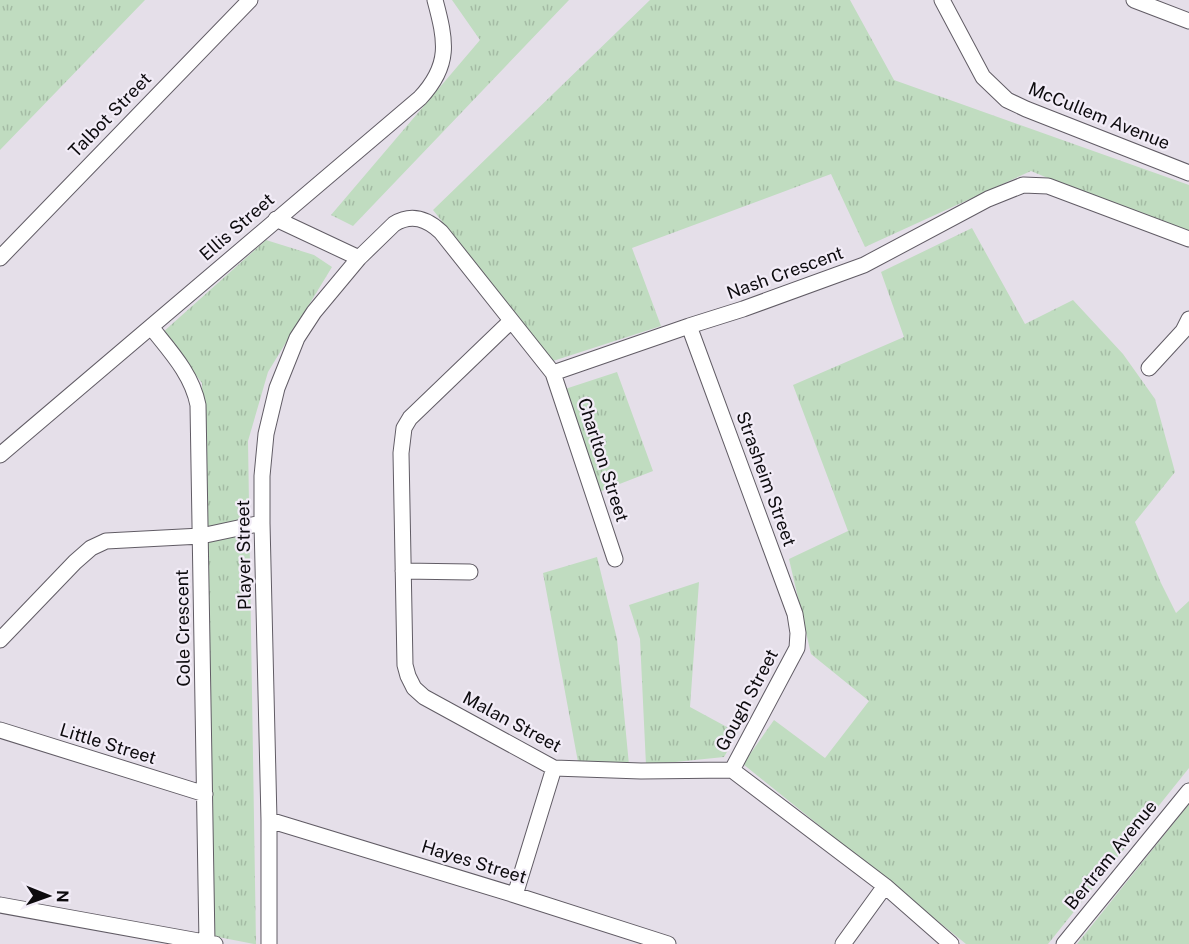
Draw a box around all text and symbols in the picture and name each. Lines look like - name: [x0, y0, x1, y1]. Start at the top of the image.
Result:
- street label: Talbot Street: [64, 68, 155, 161]
- street label: McCullem Avenue: [1025, 78, 1173, 154]
- street label: Ellis Street: [195, 189, 278, 265]
- street label: Nash Crescent: [724, 242, 846, 303]
- street label: Charlton Street: [574, 395, 633, 524]
- street label: Strasheim Street: [732, 408, 801, 549]
- street label: Player Street: [232, 500, 255, 610]
- street label: Cole Crescent: [171, 569, 194, 687]
- street label: Gough Street: [711, 645, 782, 754]
- street label: Malan Street: [459, 687, 565, 756]
- street label: Little Street: [57, 719, 159, 768]
- street label: Bertram Avenue: [1060, 796, 1161, 914]
- street label: Hayes Street: [419, 836, 529, 887]
- north arrow: [18, 866, 78, 926]
- text: N: [53, 890, 72, 903]

